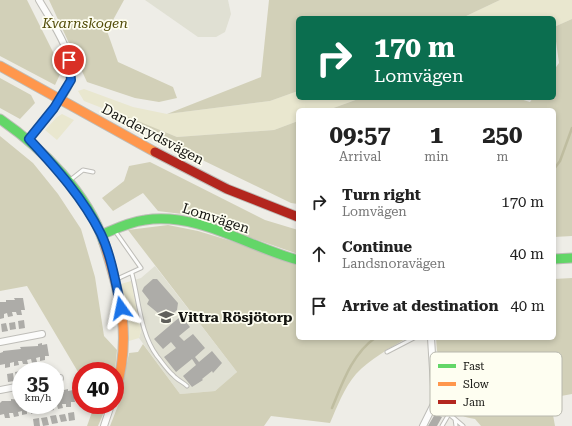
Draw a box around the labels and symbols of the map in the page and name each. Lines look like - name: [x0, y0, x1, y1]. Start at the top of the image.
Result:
- park label: Kvarnskogen: [41, 15, 128, 31]
- pin: [52, 43, 86, 77]
- street label: Danderydsvägen: [99, 100, 207, 168]
- street label: Lomvägen: [180, 200, 252, 236]
- position arrow: [100, 287, 142, 329]
- school or university icon: Vittra Rösjötorp: [157, 308, 175, 326]
- place label: Vittra Rösjötorp: [178, 309, 293, 325]
- legend: [430, 352, 562, 416]
- text: Fast: [463, 360, 484, 373]
- speed limit sign: 40: [72, 362, 124, 414]
- text: Slow: [463, 378, 490, 391]
- text: Jam: [463, 396, 485, 409]

